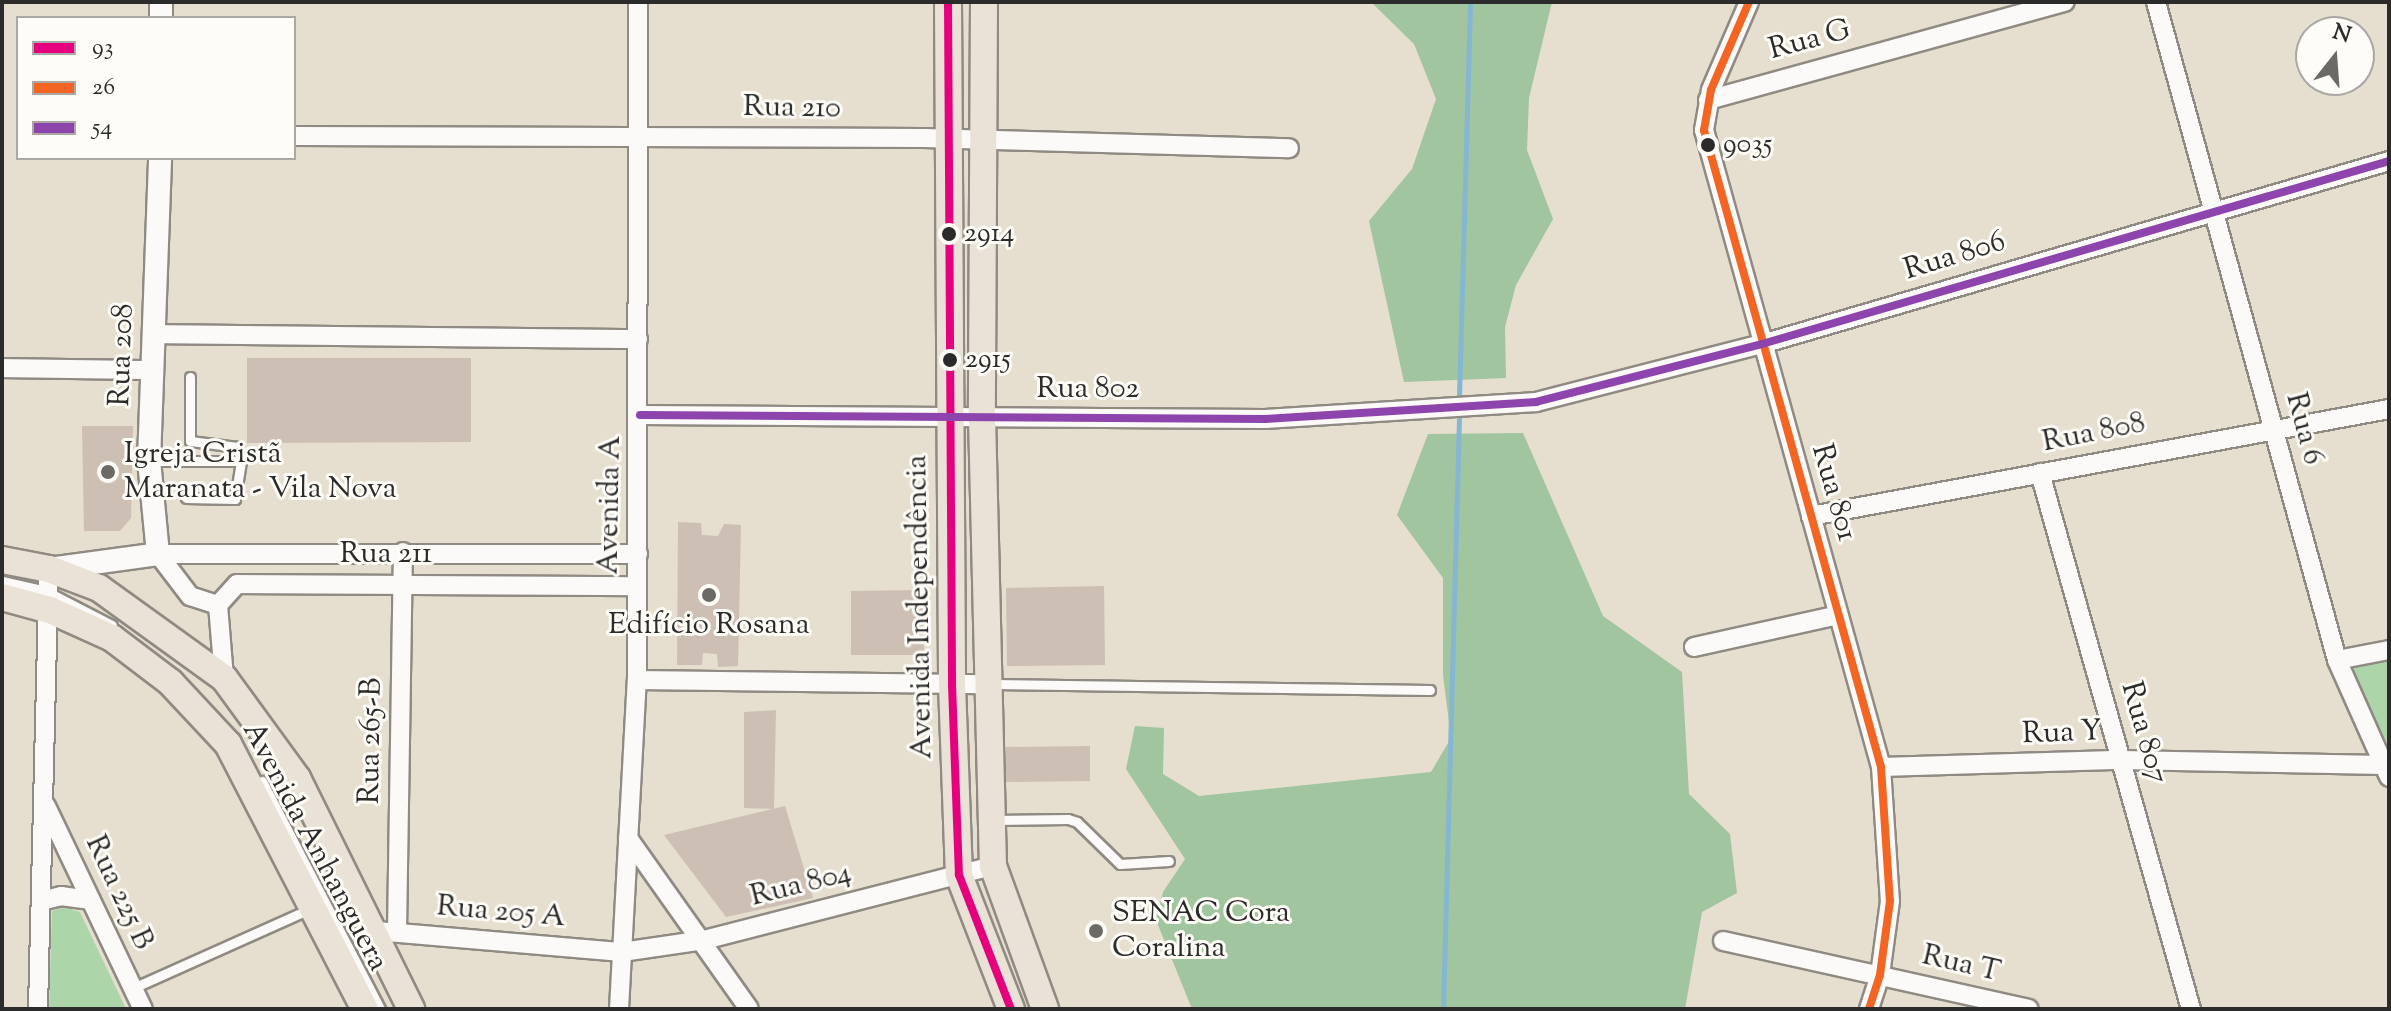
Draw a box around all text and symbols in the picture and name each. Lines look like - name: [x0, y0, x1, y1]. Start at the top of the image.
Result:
- street label: Rua G: [1765, 13, 1855, 69]
- legend: [16, 16, 296, 160]
- north arrow: [2295, 16, 2375, 96]
- text: N: [2328, 17, 2355, 53]
- text: 93: [92, 31, 113, 65]
- text: 26: [92, 71, 115, 105]
- street label: Rua 210: [743, 90, 841, 128]
- text: 54: [92, 111, 112, 145]
- place label: 9035: [1723, 128, 1772, 162]
- marker: 9035: [1700, 137, 1716, 153]
- place label: 2914: [964, 217, 1014, 251]
- street label: Rua 806: [1900, 225, 2010, 289]
- marker: 2914: [941, 226, 957, 242]
- street label: Rua 208: [103, 303, 143, 407]
- place label: 2915: [965, 343, 1011, 377]
- marker: 2915: [942, 352, 958, 368]
- street label: Rua 802: [1037, 372, 1139, 408]
- street label: Rua 6: [2276, 389, 2330, 469]
- street label: Rua 808: [2040, 406, 2148, 462]
- street label: Avenida A: [592, 435, 630, 575]
- place label: Igreja Cristã Maranata - Vila Nova: [124, 437, 397, 508]
- street label: Rua 801: [1802, 440, 1864, 546]
- street label: Avenida Independência: [900, 454, 942, 760]
- marker: Igreja Cristã Maranata - Vila Nova: [99, 463, 117, 481]
- street label: Rua 211: [340, 537, 432, 573]
- marker: Edifício Rosana: [700, 586, 718, 604]
- place label: Edifício Rosana: [608, 608, 810, 644]
- street label: Rua 265-B: [353, 677, 391, 805]
- street label: Rua 807: [2111, 678, 2175, 788]
- street label: Rua Y: [2022, 715, 2102, 753]
- street label: Avenida Anhanguera: [233, 716, 395, 978]
- street label: Rua 225 B: [76, 830, 160, 956]
- street label: Rua 804: [747, 856, 855, 916]
- street label: Rua 205 A: [435, 889, 567, 937]
- place label: SENAC Cora Coralina: [1112, 896, 1290, 966]
- marker: SENAC Cora Coralina: [1087, 922, 1105, 940]
- street label: Rua T: [1918, 939, 2004, 991]

